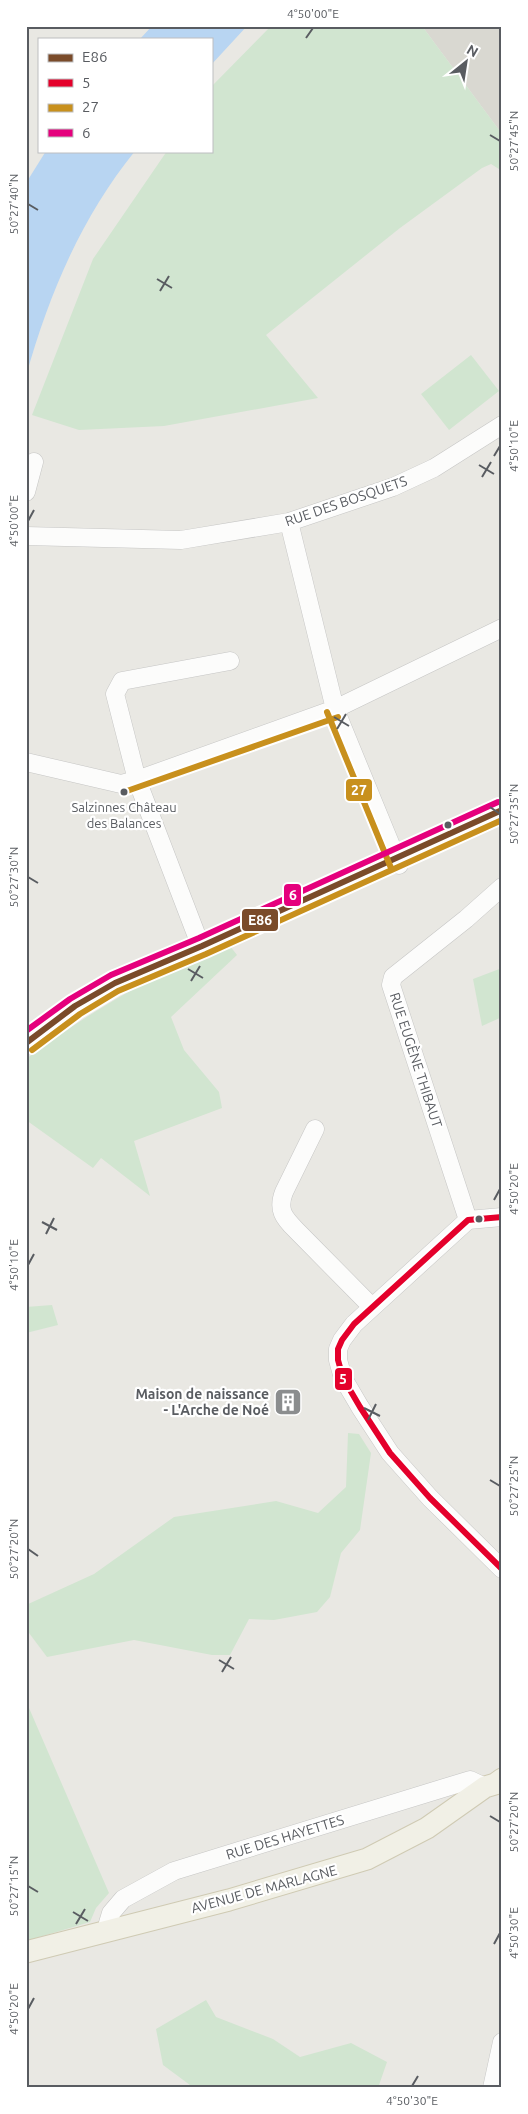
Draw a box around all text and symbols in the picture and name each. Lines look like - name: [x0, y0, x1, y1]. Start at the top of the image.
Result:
- text: 4°50'00"E: [287, 7, 339, 20]
- legend: [38, 38, 212, 152]
- north arrow: [440, 38, 490, 88]
- text: N: [464, 41, 481, 60]
- text: E86: [82, 48, 107, 65]
- text: 5: [82, 74, 90, 91]
- text: 27: [82, 98, 99, 115]
- text: 50°27'45"N: [507, 111, 520, 171]
- text: 6: [82, 124, 90, 141]
- text: 50°27'40"N: [7, 174, 20, 234]
- text: 4°50'10"E: [507, 420, 520, 472]
- street label: RUE DES BOSQUETS: [283, 473, 409, 529]
- text: 4°50'00"E: [7, 495, 20, 547]
- line badge: 27: [345, 778, 373, 802]
- text: 27: [351, 782, 367, 798]
- text: 50°27'35"N: [507, 784, 520, 844]
- marker: Salzinnes Château des Balances: [119, 787, 129, 797]
- place label: Salzinnes Château des Balances: [71, 800, 177, 830]
- unlabelled marker: [443, 820, 453, 830]
- text: 50°27'30"N: [7, 847, 20, 907]
- line badge: 6: [283, 883, 302, 907]
- text: 6: [289, 887, 297, 903]
- line badge: E86: [241, 908, 279, 932]
- text: E86: [248, 912, 272, 928]
- street label: RUE EUGÈNE THIBAUT: [387, 990, 446, 1130]
- text: 4°50'20"E: [507, 1163, 520, 1215]
- unlabelled marker: [474, 1214, 484, 1224]
- text: 4°50'10"E: [7, 1239, 20, 1291]
- line badge: 5: [334, 1367, 353, 1391]
- text: 5: [339, 1371, 347, 1387]
- place label: Maison de naissance - L'Arche de Noé: [135, 1386, 269, 1418]
- building icon: Maison de naissance - L'Arche de Noé: [273, 1387, 303, 1417]
- text: 50°27'25"N: [507, 1456, 520, 1516]
- text: 50°27'20"N: [7, 1519, 20, 1579]
- text: 50°27'20"N: [507, 1792, 520, 1852]
- street label: RUE DES HAYETTES: [224, 1811, 346, 1863]
- text: 50°27'15"N: [7, 1856, 20, 1916]
- street label: AVENUE DE MARLAGNE: [189, 1862, 339, 1916]
- text: 4°50'30"E: [507, 1907, 520, 1959]
- text: 4°50'20"E: [7, 1983, 20, 2035]
- text: 4°50'30"E: [386, 2094, 438, 2107]

